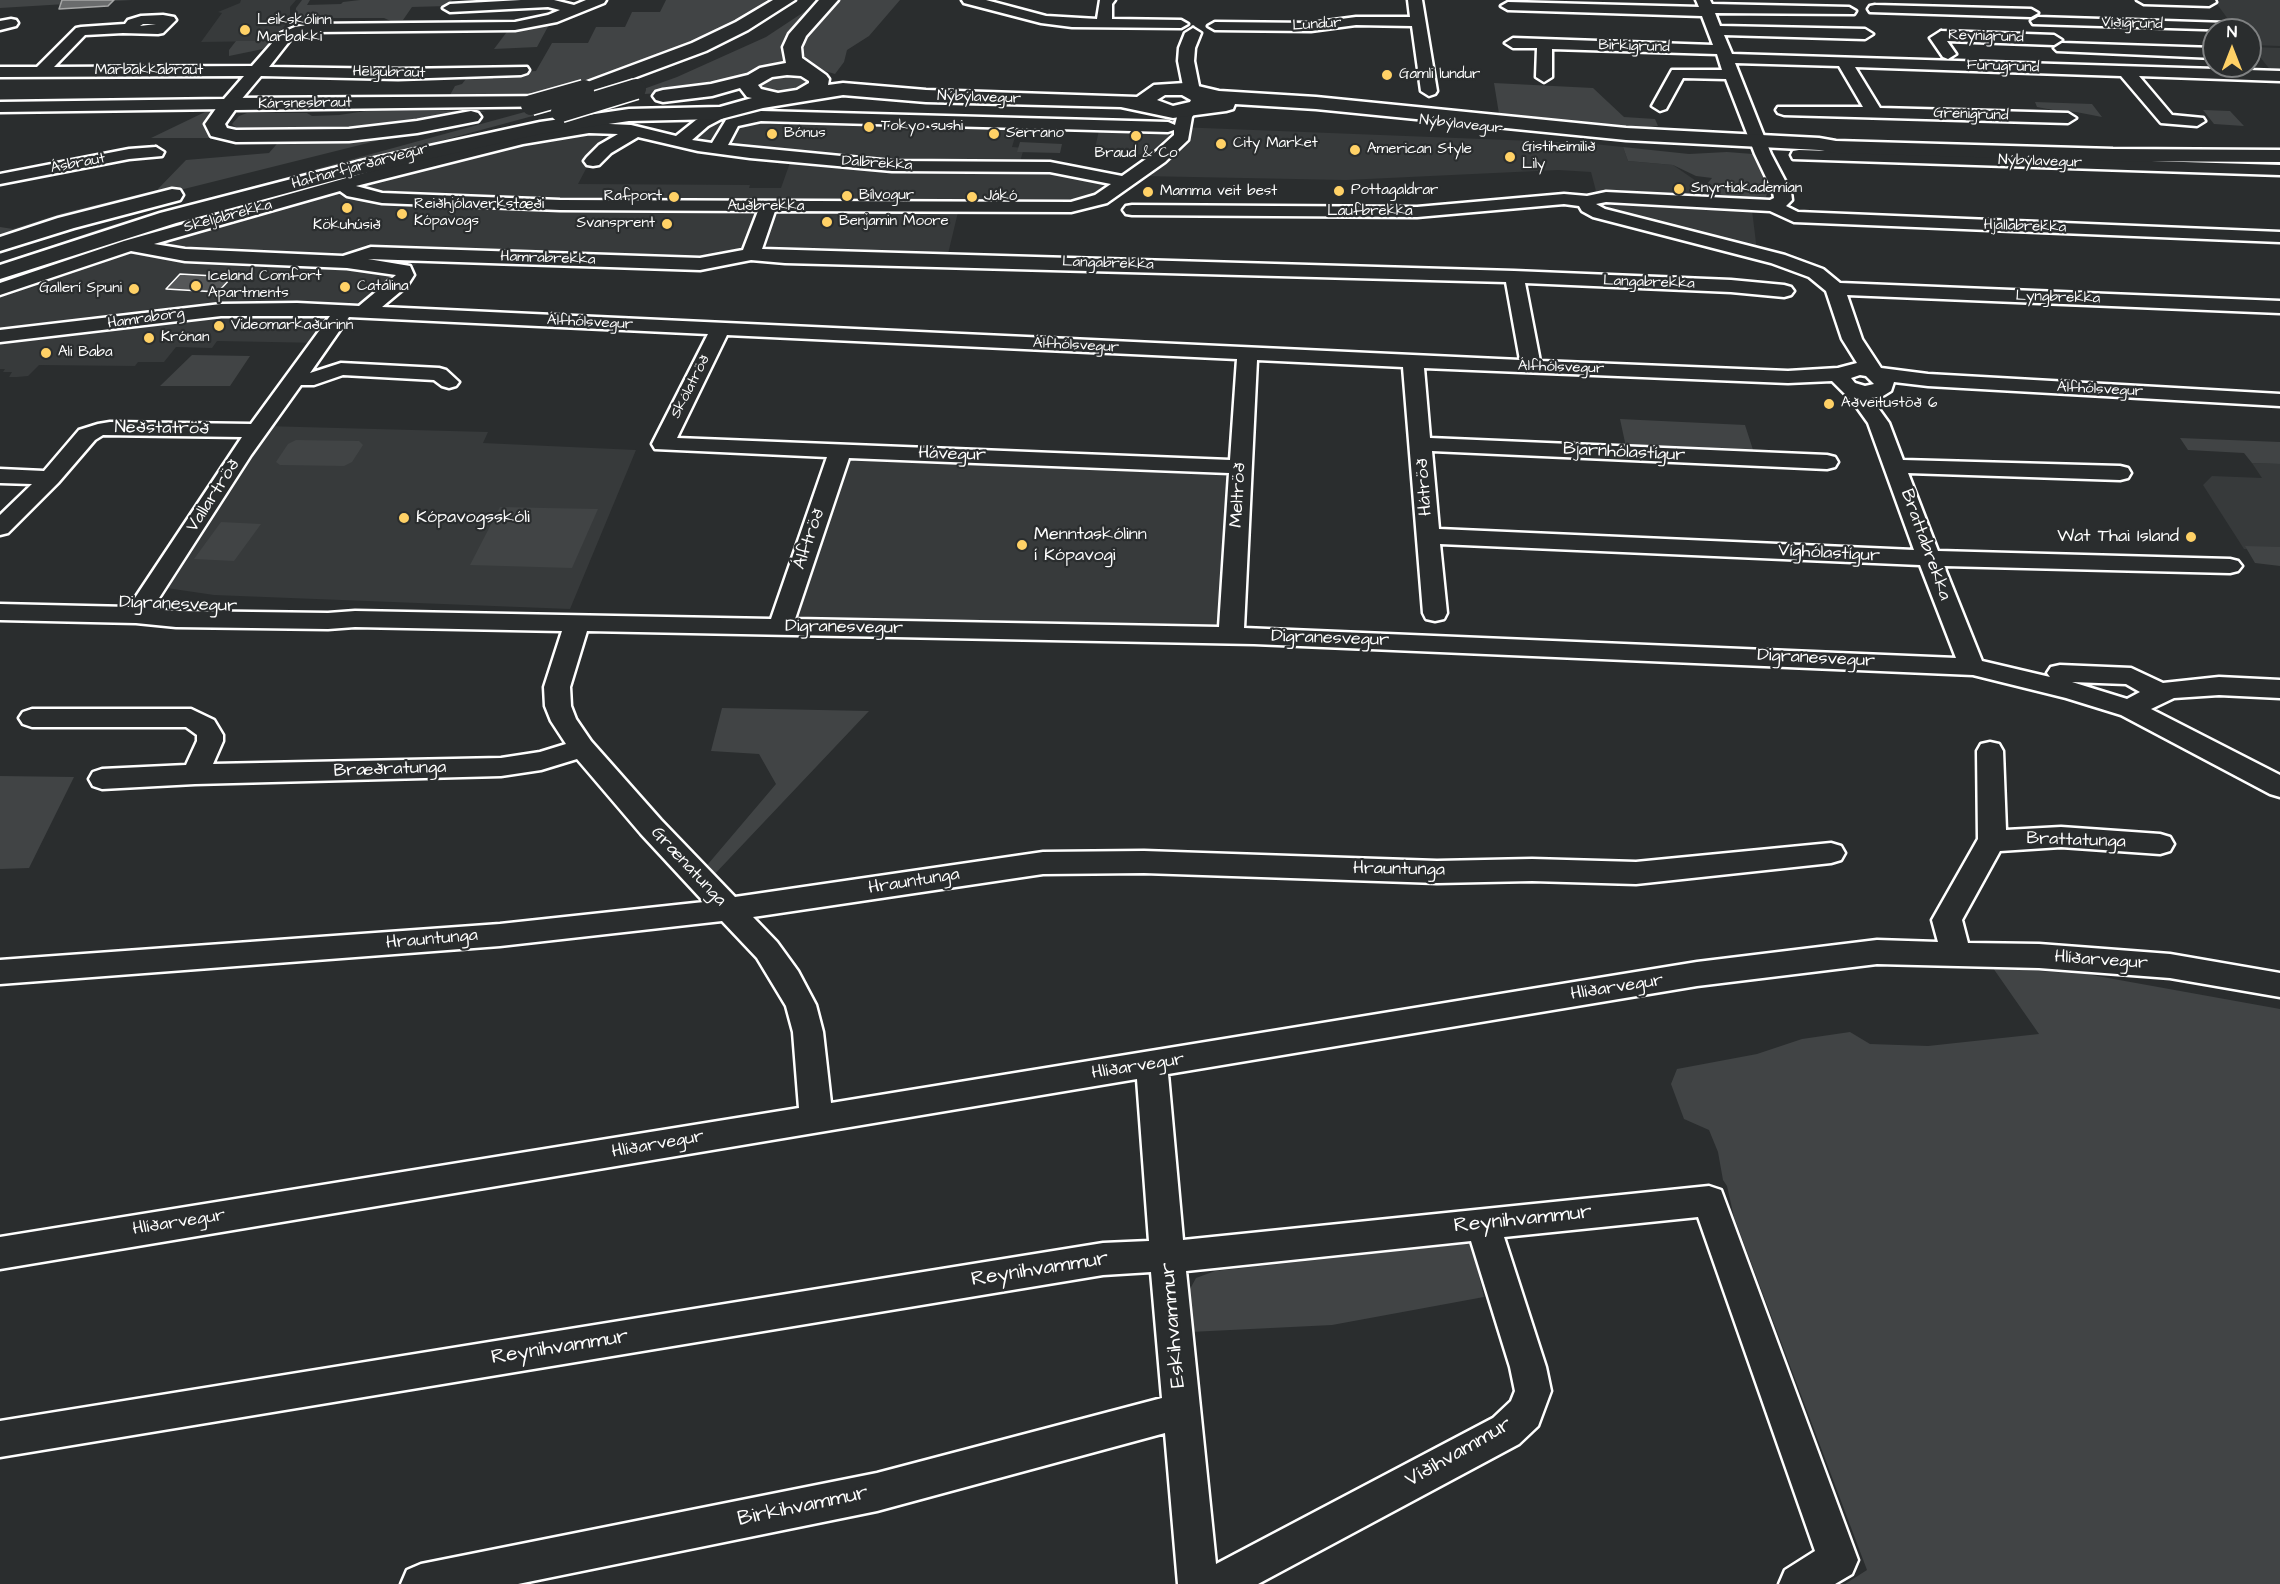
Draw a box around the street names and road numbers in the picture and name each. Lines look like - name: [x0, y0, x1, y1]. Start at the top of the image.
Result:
- street label: Lundur: [1292, 14, 1342, 36]
- street label: Víðigrund: [2101, 14, 2163, 34]
- street label: Reynigrund: [1948, 27, 2024, 47]
- street label: Birkigrund: [1598, 37, 1670, 57]
- street label: Furugrund: [1966, 57, 2040, 77]
- street label: Marbakkabraut: [95, 62, 203, 80]
- street label: Helgubraut: [352, 63, 426, 83]
- street label: Nýbýlavegur: [937, 88, 1021, 108]
- street label: Kársnesbraut: [258, 94, 352, 114]
- street label: Grenigrund: [1933, 105, 2009, 125]
- street label: Nýbýlavegur: [1418, 112, 1504, 138]
- street label: Hafnarfjarðarvegur: [290, 140, 430, 194]
- street label: Ásbraut: [49, 150, 107, 178]
- street label: Nýbýlavegur: [1998, 152, 2082, 172]
- street label: Dalbrekka: [841, 153, 913, 175]
- street label: Skeljabrekka: [182, 197, 274, 237]
- street label: Auðbrekka: [728, 198, 804, 216]
- street label: Laufbrekka: [1327, 203, 1413, 221]
- street label: Hjallabrekka: [1983, 217, 2067, 237]
- street label: Hamrabrekka: [500, 248, 596, 270]
- street label: Langabrekka: [1062, 253, 1154, 275]
- street label: Langabrekka: [1603, 272, 1695, 294]
- street label: Lyngbrekka: [2015, 288, 2101, 308]
- street label: Hamraborg: [107, 305, 185, 333]
- street label: Álfhólsvegur: [547, 312, 633, 334]
- street label: Álfhólsvegur: [1033, 335, 1119, 357]
- street label: Skólatröð: [667, 352, 715, 422]
- street label: Álfhólsvegur: [1518, 358, 1604, 378]
- street label: Álfhólsvegur: [2057, 379, 2143, 401]
- street label: Neðstatröð: [114, 417, 210, 441]
- street label: Bjarnhólastígur: [1562, 439, 1686, 467]
- street label: Hávegur: [918, 443, 986, 467]
- street label: Vallartröð: [182, 455, 246, 537]
- street label: Hátröð: [1412, 457, 1438, 517]
- street label: Meltröð: [1227, 462, 1251, 528]
- street label: Brattabrekka: [1895, 486, 1955, 604]
- street label: Álftröð: [790, 506, 830, 572]
- street label: Víghólastígur: [1778, 541, 1880, 567]
- street label: Digranesvegur: [119, 592, 237, 618]
- street label: Digranesvegur: [785, 616, 903, 640]
- street label: Digranesvegur: [1271, 626, 1389, 652]
- street label: Digranesvegur: [1757, 645, 1875, 673]
- street label: Bræðratunga: [333, 757, 447, 783]
- street label: Grænatunga: [646, 823, 730, 911]
- street label: Brattatunga: [2026, 828, 2126, 854]
- street label: Hrauntunga: [1353, 858, 1445, 882]
- street label: Hrauntunga: [867, 864, 961, 900]
- street label: Hrauntunga: [385, 925, 479, 955]
- street label: Hlíðarvegur: [2054, 947, 2148, 975]
- street label: Hlíðarvegur: [1569, 970, 1665, 1006]
- street label: Hlíðarvegur: [1090, 1049, 1186, 1085]
- street label: Hlíðarvegur: [610, 1126, 706, 1164]
- street label: Reynihvammur: [1453, 1200, 1593, 1240]
- street label: Hlíðarvegur: [131, 1205, 227, 1241]
- street label: Reynihvammur: [970, 1247, 1110, 1293]
- street label: Eskihvammur: [1156, 1261, 1192, 1389]
- street label: Reynihvammur: [490, 1325, 630, 1371]
- street label: Víðihvammur: [1401, 1412, 1517, 1494]
- street label: Birkihvammur: [735, 1481, 871, 1533]

